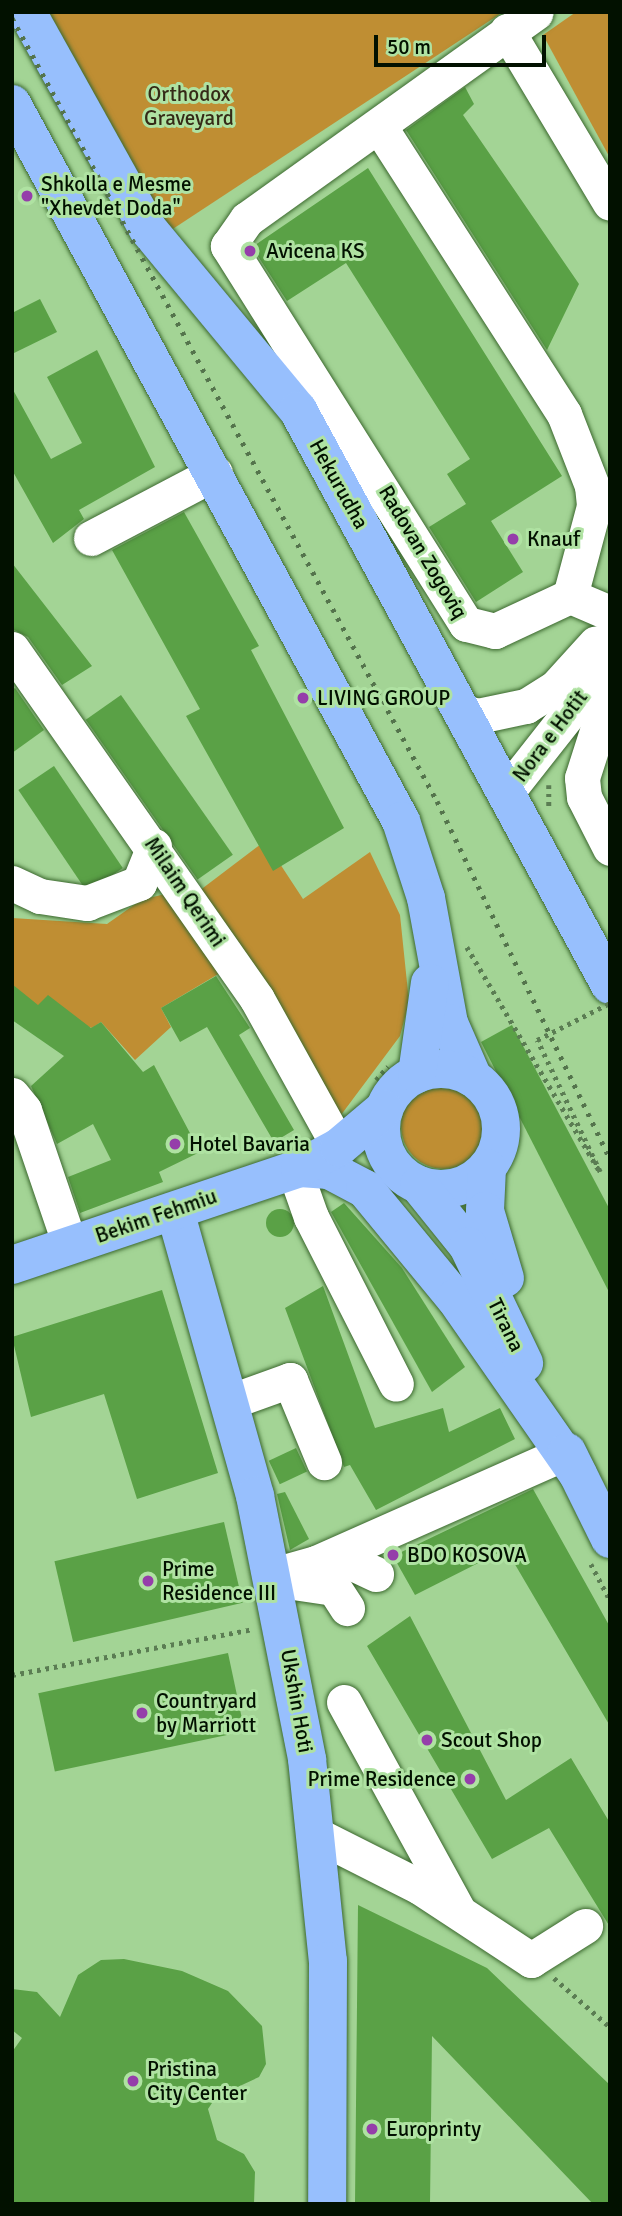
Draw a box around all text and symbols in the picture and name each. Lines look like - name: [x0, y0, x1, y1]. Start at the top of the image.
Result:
- scale bar: [377, 21, 548, 65]
- text: 50 m: [387, 34, 431, 60]
- park label: Orthodox Graveyard: [144, 81, 234, 131]
- place label: Shkolla e Mesme "Xhevdet Doda": [41, 171, 192, 221]
- marker: Shkolla e Mesme "Xhevdet Doda": [19, 188, 35, 204]
- place label: Avicena KS: [266, 238, 365, 264]
- marker: Avicena KS: [240, 241, 260, 261]
- street label: Hekurudha: [304, 435, 374, 533]
- street label: Radovan Zogoviq: [373, 481, 473, 623]
- place label: Knauf: [527, 526, 580, 552]
- marker: Knauf: [505, 531, 521, 547]
- place label: LIVING GROUP: [317, 685, 450, 711]
- street label: Nora e Hotit: [507, 685, 593, 787]
- marker: LIVING GROUP: [295, 690, 311, 706]
- street label: Milaim Qerimi: [139, 832, 231, 952]
- place label: Hotel Bavaria: [189, 1131, 310, 1157]
- marker: Hotel Bavaria: [167, 1136, 183, 1152]
- street label: Bekim Fehmiu: [92, 1183, 220, 1249]
- street label: Tirana: [482, 1294, 530, 1356]
- place label: BDO KOSOVA: [407, 1542, 527, 1568]
- marker: BDO KOSOVA: [385, 1547, 401, 1563]
- place label: Prime Residence III: [162, 1556, 276, 1606]
- marker: Prime Residence III: [140, 1573, 156, 1589]
- street label: Ukshin Hoti: [275, 1647, 319, 1755]
- place label: Countryard by Marriott: [156, 1688, 257, 1738]
- marker: Countryard by Marriott: [134, 1705, 150, 1721]
- place label: Scout Shop: [441, 1727, 542, 1753]
- marker: Scout Shop: [419, 1732, 435, 1748]
- place label: Prime Residence: [308, 1766, 456, 1792]
- marker: Prime Residence: [462, 1771, 478, 1787]
- place label: Pristina City Center: [147, 2056, 247, 2106]
- marker: Pristina City Center: [125, 2073, 141, 2089]
- place label: Europrinty: [386, 2116, 481, 2142]
- marker: Europrinty: [364, 2121, 380, 2137]

